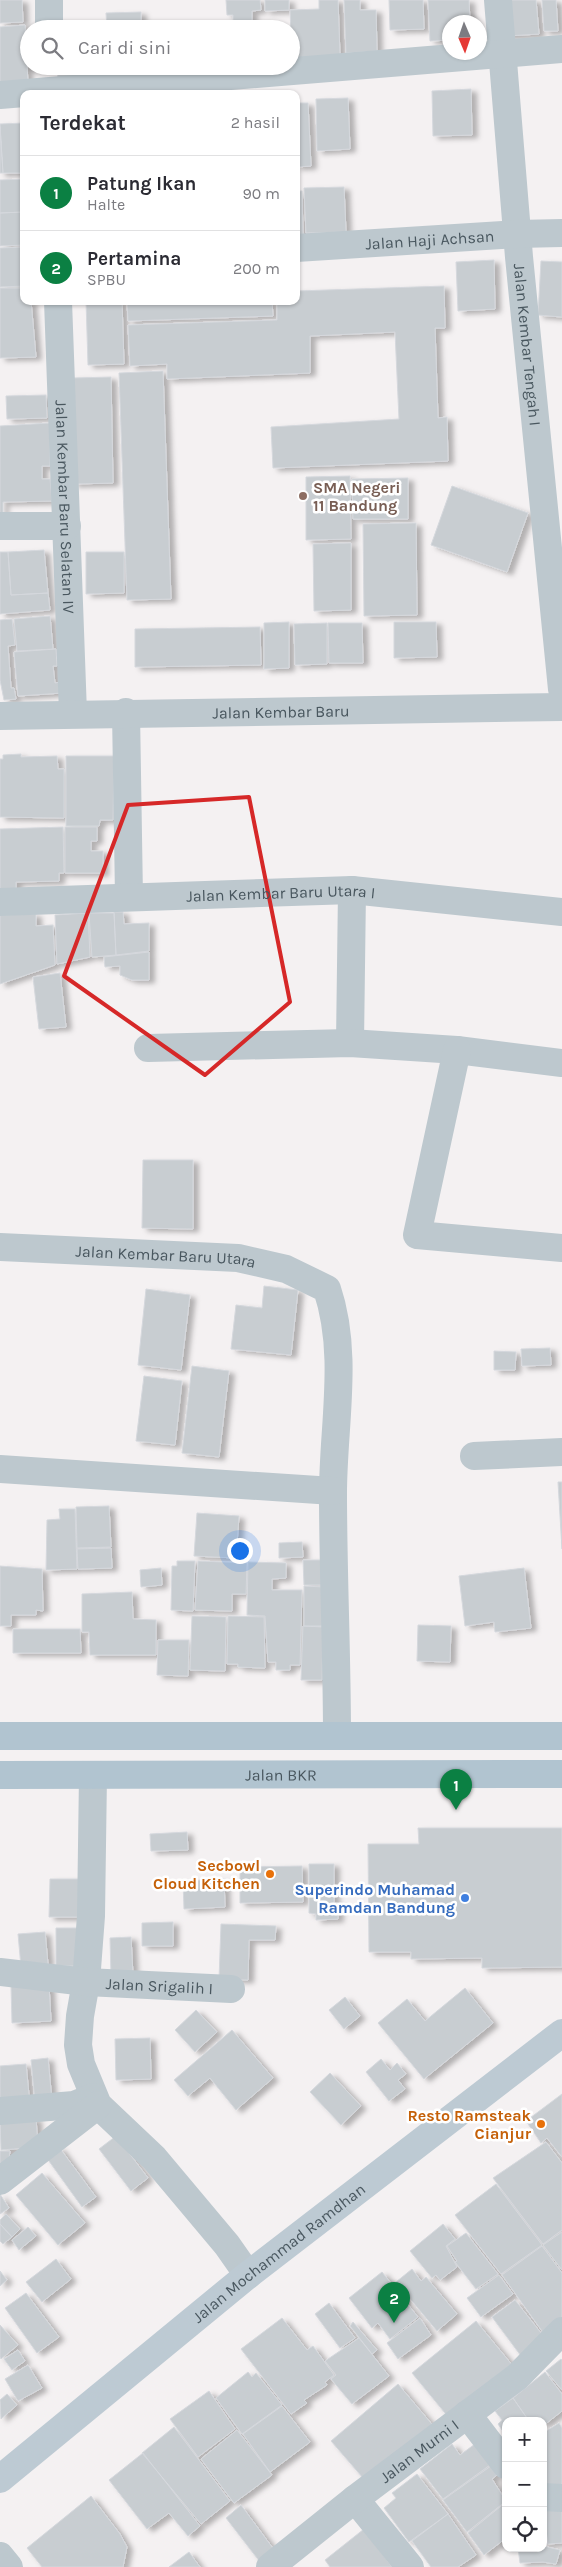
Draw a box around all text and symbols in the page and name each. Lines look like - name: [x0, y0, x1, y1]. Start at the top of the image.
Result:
- north arrow: [442, 15, 487, 60]
- search box: [20, 20, 300, 75]
- icon: search: [38, 34, 66, 62]
- text: Cari di sini: [78, 37, 171, 59]
- text: Terdekat: [40, 111, 126, 135]
- text: 2 hasil: [231, 113, 280, 132]
- text: Patung Ikan: [87, 173, 196, 195]
- text: 1: [53, 184, 59, 203]
- text: 90 m: [242, 184, 280, 203]
- text: Halte: [87, 195, 125, 214]
- street label: Jalan Haji Achsan: [365, 226, 495, 254]
- text: Pertamina: [87, 248, 181, 270]
- text: 2: [51, 259, 61, 278]
- text: 200 m: [233, 259, 280, 278]
- street label: Jalan Kembar Tengah I: [510, 263, 545, 427]
- text: SPBU: [87, 270, 126, 289]
- street label: Jalan Kembar Baru Selatan IV: [52, 400, 78, 614]
- place label: SMA Negeri 11 Bandung: [313, 478, 401, 515]
- marker: SMA Negeri 11 Bandung: [297, 490, 309, 502]
- street label: Jalan Kembar Baru: [212, 701, 350, 723]
- street label: Jalan Kembar Baru Utara I: [186, 881, 376, 906]
- street label: Jalan Kembar Baru Utara: [75, 1241, 258, 1272]
- your location: [227, 1538, 253, 1564]
- street label: Jalan BKR: [245, 1765, 317, 1785]
- pin: 1: [440, 1769, 472, 1810]
- place label: Secbowl Cloud Kitchen: [153, 1856, 260, 1893]
- marker: Secbowl Cloud Kitchen: [264, 1868, 276, 1880]
- place label: Superindo Muhamad Ramdan Bandung: [294, 1880, 455, 1917]
- marker: Superindo Muhamad Ramdan Bandung: [459, 1892, 471, 1904]
- street label: Jalan Srigalih I: [105, 1974, 213, 1998]
- place label: Resto Ramsteak Cianjur: [407, 2106, 532, 2143]
- marker: Resto Ramsteak Cianjur: [535, 2118, 547, 2130]
- street label: Jalan Mochammad Ramdhan: [189, 2179, 369, 2327]
- pin: 2: [378, 2282, 410, 2323]
- street label: Jalan Murni I: [376, 2415, 463, 2487]
- map controls: [502, 2417, 547, 2552]
- button: +: [502, 2417, 547, 2462]
- button: −: [502, 2462, 547, 2507]
- button: locate: [502, 2507, 547, 2552]

